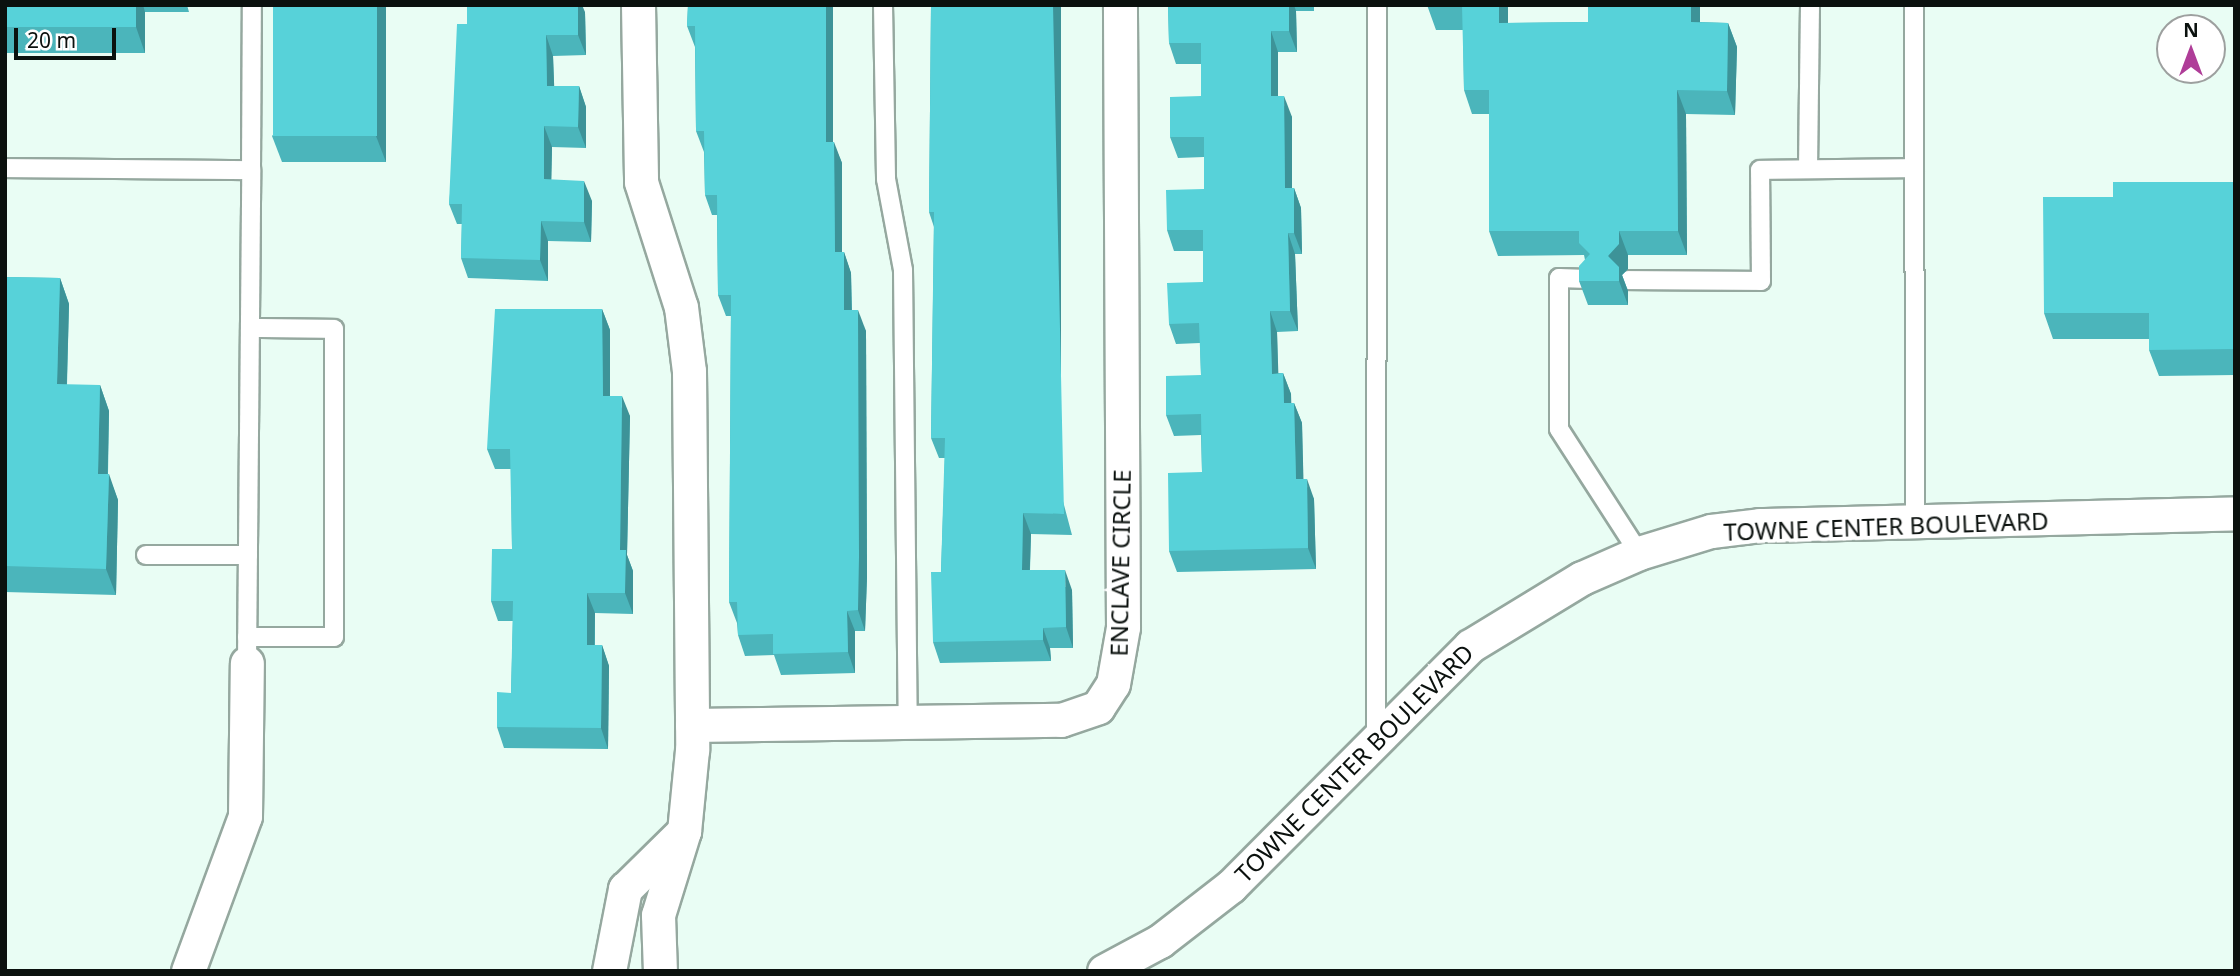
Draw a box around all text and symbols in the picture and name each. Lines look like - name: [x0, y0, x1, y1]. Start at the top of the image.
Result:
- scale bar: [18, 14, 119, 58]
- north arrow: [2156, 14, 2226, 84]
- text: N: [2183, 17, 2199, 43]
- text: 20 m: [27, 26, 76, 54]
- street label: ENCLAVE CIRCLE: [1104, 469, 1136, 657]
- street label: TOWNE CENTER BOULEVARD: [1723, 506, 2049, 546]
- street label: TOWNE CENTER BOULEVARD: [1229, 638, 1479, 888]

